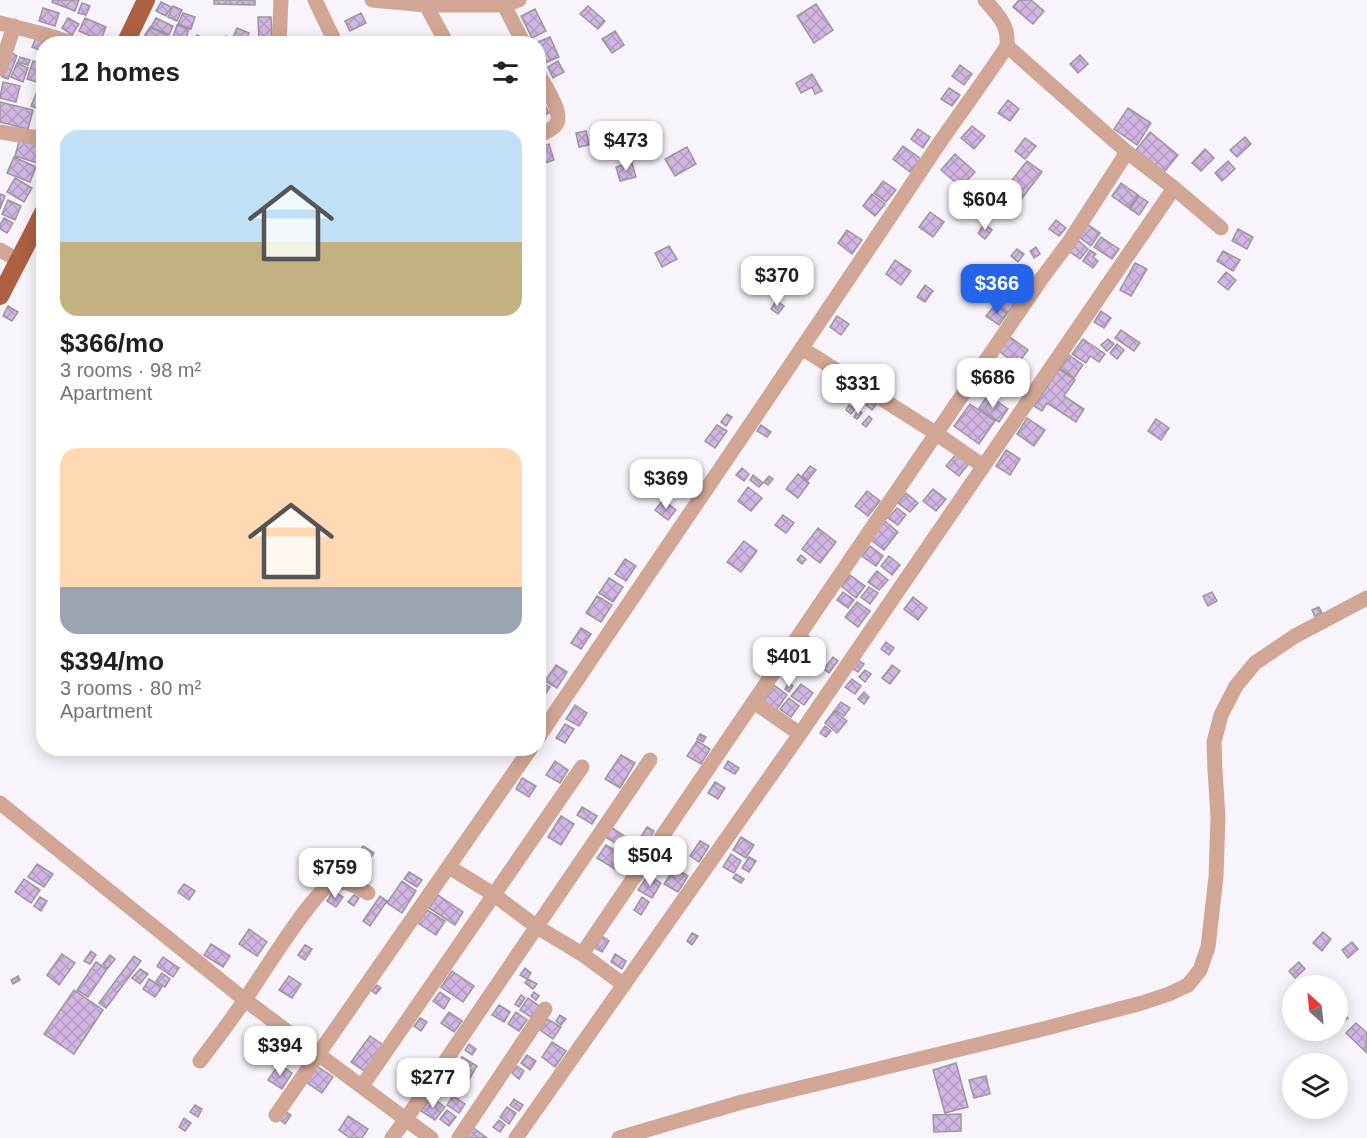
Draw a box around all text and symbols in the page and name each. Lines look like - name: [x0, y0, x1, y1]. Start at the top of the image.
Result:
- icon: filters: [489, 56, 522, 89]
- text: 12 homes: [60, 57, 180, 87]
- pin: $473: [590, 121, 662, 172]
- text: $473: [604, 129, 648, 151]
- icon: home: [237, 169, 345, 277]
- pin: $604: [949, 180, 1021, 231]
- text: $604: [963, 188, 1007, 210]
- pin: $370: [741, 256, 813, 307]
- text: $370: [755, 264, 799, 286]
- pin: $366: [961, 264, 1033, 315]
- text: $366: [975, 272, 1019, 294]
- text: $366/mo: [60, 328, 164, 358]
- pin: $686: [957, 358, 1029, 409]
- text: 3 rooms · 98 m²: [60, 359, 201, 381]
- pin: $331: [822, 364, 894, 415]
- text: $686: [971, 366, 1015, 388]
- text: $331: [836, 372, 880, 394]
- text: Apartment: [60, 382, 152, 404]
- pin: $369: [630, 459, 702, 510]
- text: $369: [644, 467, 688, 489]
- icon: home: [237, 487, 345, 595]
- pin: $401: [753, 637, 825, 688]
- text: $401: [767, 645, 811, 667]
- text: $394/mo: [60, 646, 164, 676]
- text: 3 rooms · 80 m²: [60, 677, 201, 699]
- text: Apartment: [60, 700, 152, 722]
- pin: $504: [614, 836, 686, 887]
- text: $504: [628, 844, 672, 866]
- pin: $759: [299, 848, 371, 899]
- text: $759: [313, 856, 357, 878]
- north arrow: [1282, 975, 1348, 1041]
- map controls: [1282, 975, 1348, 1119]
- pin: $394: [244, 1026, 316, 1077]
- text: $394: [258, 1034, 302, 1056]
- button: layers: [1282, 1053, 1348, 1119]
- pin: $277: [397, 1058, 469, 1109]
- text: $277: [411, 1066, 455, 1088]

